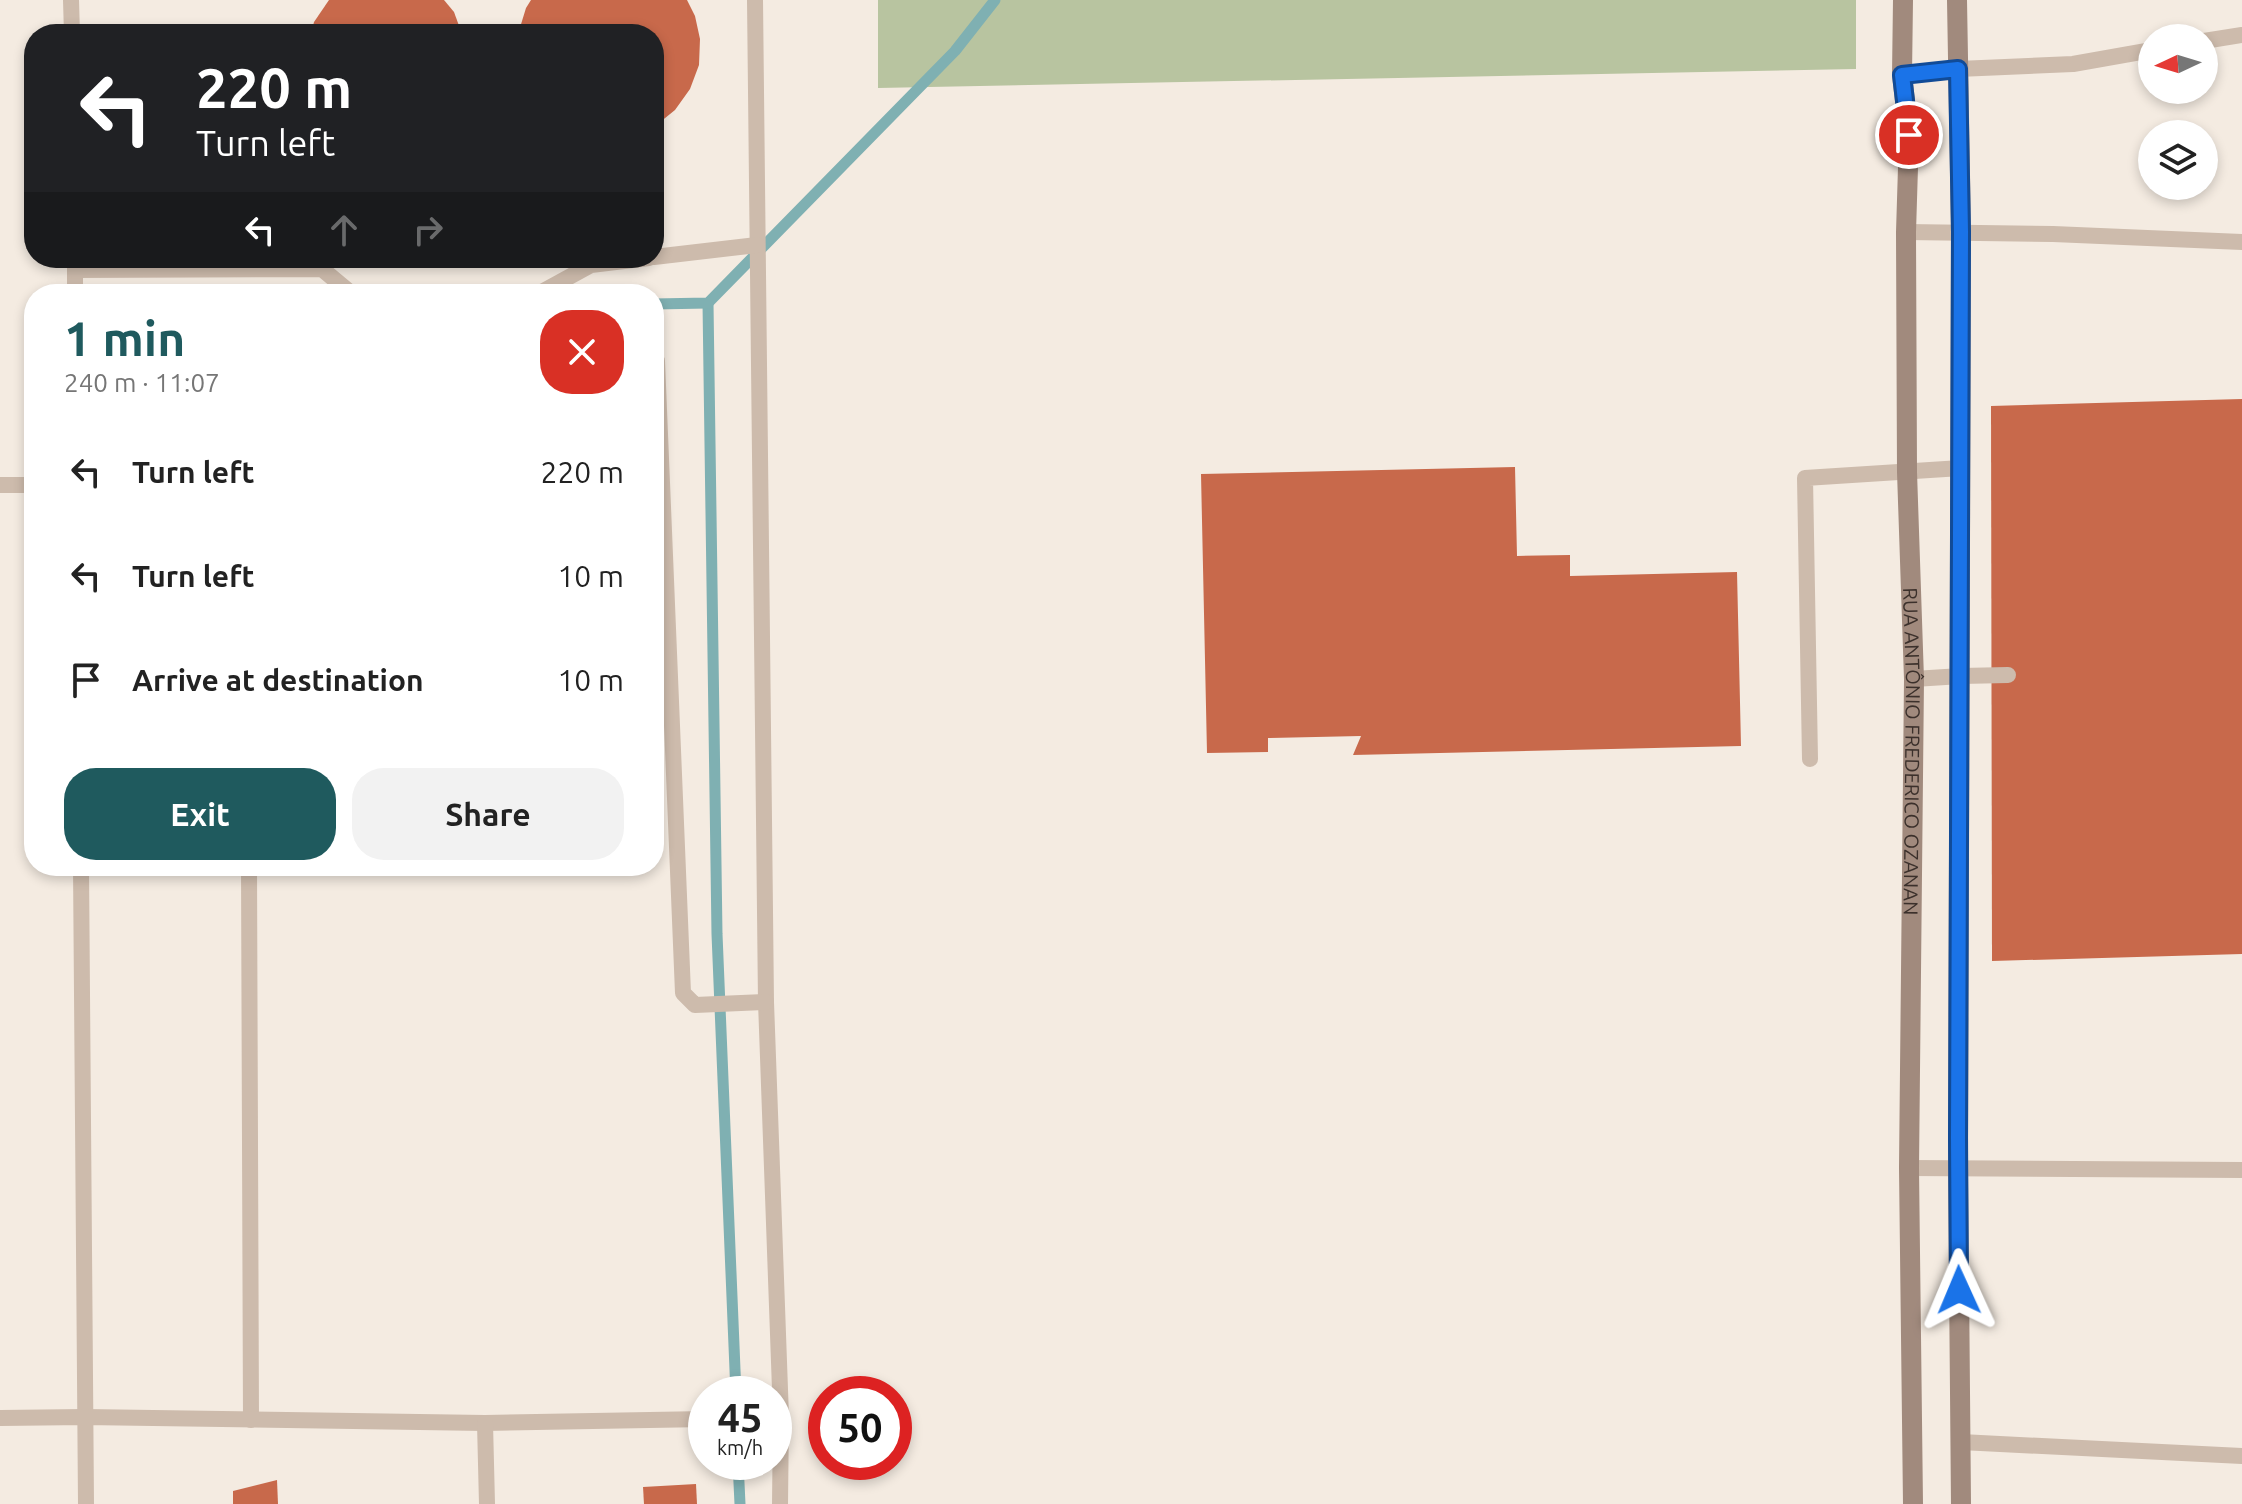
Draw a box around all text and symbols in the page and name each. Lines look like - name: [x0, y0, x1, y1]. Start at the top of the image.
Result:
- north arrow: [2138, 24, 2218, 104]
- map controls: [2138, 24, 2218, 200]
- icon: left: [64, 56, 168, 160]
- text: 220 m: [196, 56, 352, 119]
- pin: [1875, 101, 1943, 169]
- icon: arrive: [1887, 113, 1931, 157]
- button: layers: [2138, 120, 2218, 200]
- text: Turn left: [196, 122, 335, 163]
- icon: left: [238, 208, 282, 252]
- icon: ahead: [322, 208, 366, 252]
- icon: right: [406, 208, 450, 252]
- button: close: [540, 310, 624, 394]
- text: 1 min: [64, 311, 185, 365]
- text: 240 m · 11:07: [64, 368, 220, 397]
- icon: left: [64, 450, 108, 494]
- text: Turn left: [132, 455, 254, 489]
- text: 220 m: [540, 455, 624, 489]
- icon: left: [64, 554, 108, 598]
- text: Turn left: [132, 559, 254, 593]
- text: 10 m: [557, 559, 624, 593]
- street label: RUA ANTÔNIO FREDERICO OZANAN: [1899, 587, 1926, 916]
- icon: arrive: [64, 658, 108, 702]
- text: Arrive at destination: [132, 663, 424, 697]
- text: 10 m: [557, 663, 624, 697]
- button: Exit: [64, 768, 336, 860]
- button: Share: [352, 768, 624, 860]
- position arrow: [1917, 1248, 2001, 1332]
- speed limit sign: 50: [808, 1376, 912, 1480]
- text: 45: [717, 1395, 763, 1440]
- text: km/h: [717, 1436, 763, 1459]

